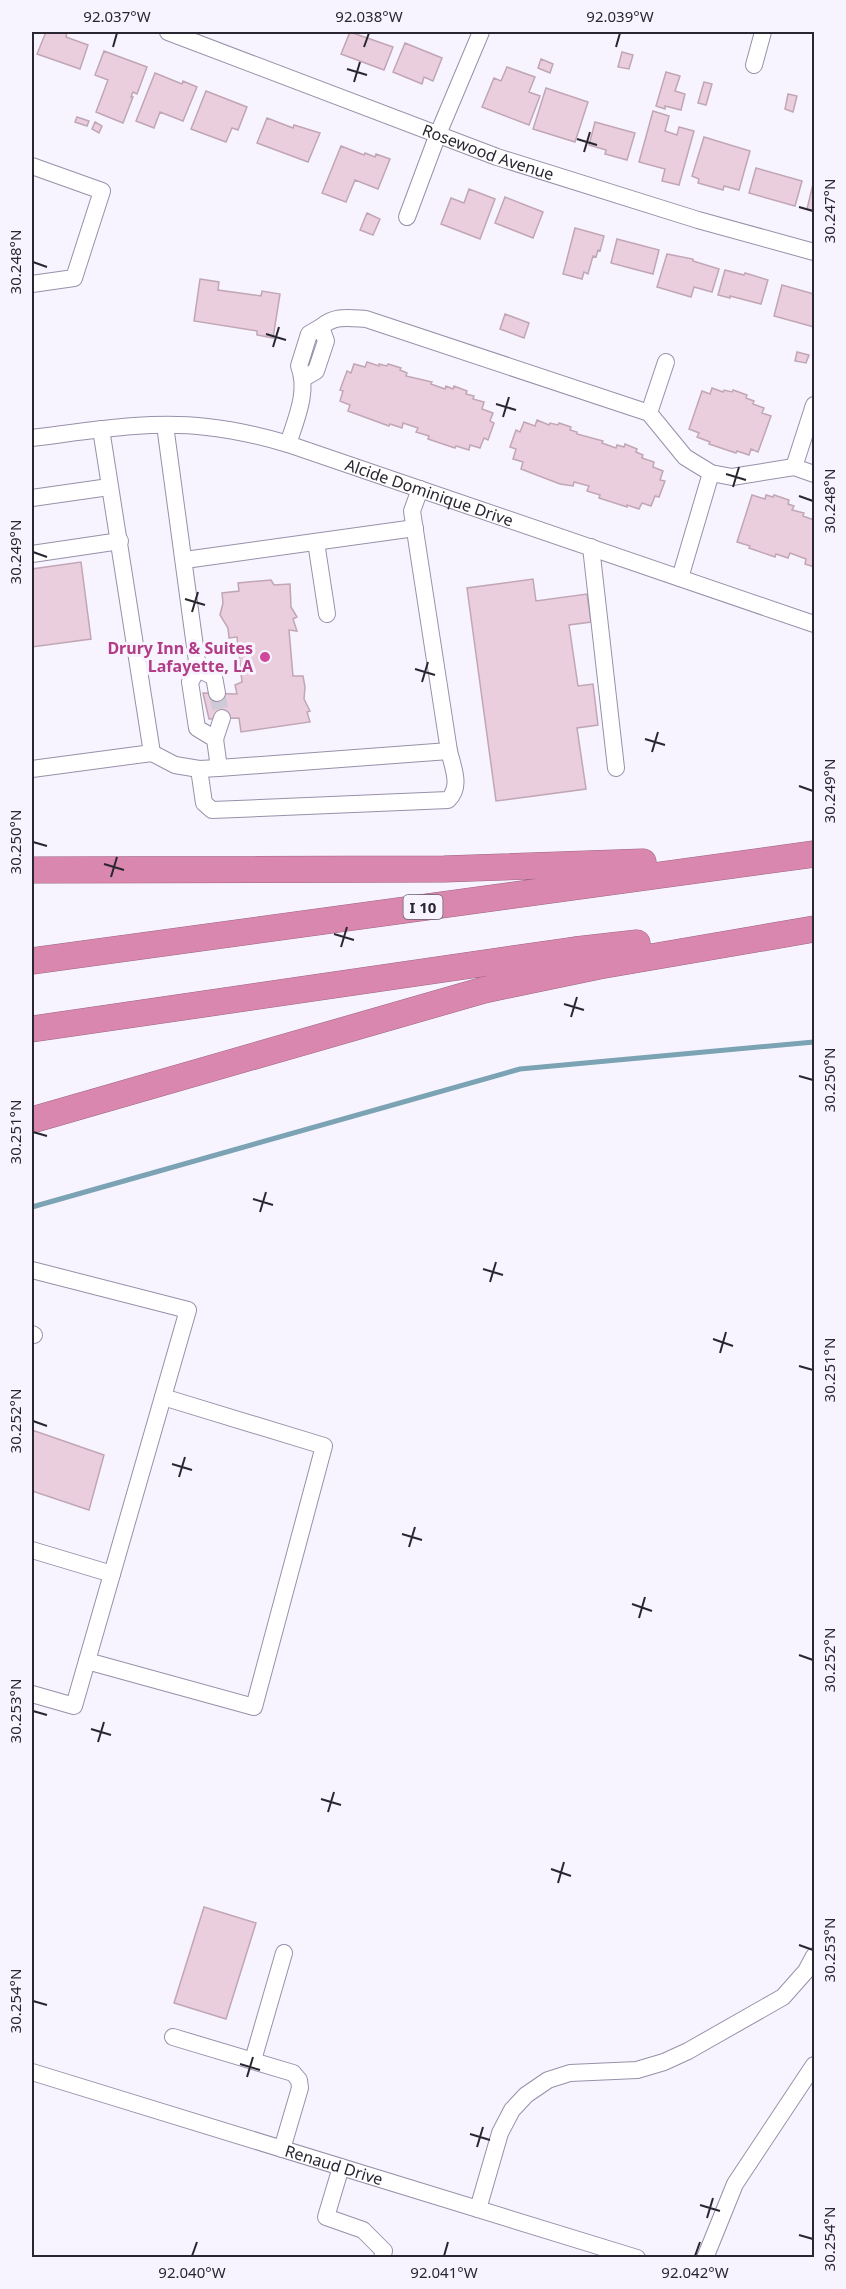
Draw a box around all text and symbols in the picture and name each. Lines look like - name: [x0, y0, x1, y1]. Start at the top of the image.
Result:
- text: 92.037°W: [83, 6, 151, 26]
- text: 92.038°W: [335, 6, 403, 26]
- text: 92.039°W: [586, 6, 654, 26]
- street label: Rosewood Avenue: [419, 119, 557, 185]
- text: 30.247°N: [819, 179, 839, 243]
- text: 30.248°N: [5, 230, 25, 294]
- street label: Alcide Dominique Drive: [342, 453, 516, 531]
- text: 30.248°N: [819, 469, 839, 533]
- text: 30.249°N: [5, 520, 25, 584]
- place label: Drury Inn & Suites Lafayette, LA: [107, 637, 254, 677]
- marker: Drury Inn & Suites Lafayette, LA: [258, 650, 272, 664]
- text: 30.249°N: [819, 759, 839, 823]
- text: 30.250°N: [5, 810, 25, 874]
- road number: I 10: [404, 895, 442, 919]
- text: 30.250°N: [819, 1048, 839, 1112]
- text: 30.251°N: [5, 1100, 25, 1164]
- text: 30.251°N: [819, 1338, 839, 1402]
- text: 30.252°N: [5, 1389, 25, 1453]
- text: 30.252°N: [819, 1628, 839, 1692]
- text: 30.253°N: [5, 1679, 25, 1743]
- text: 30.253°N: [819, 1918, 839, 1982]
- text: 30.254°N: [5, 1969, 25, 2033]
- street label: Renaud Drive: [282, 2139, 386, 2190]
- text: 30.254°N: [819, 2207, 839, 2271]
- text: 92.040°W: [158, 2262, 226, 2282]
- text: 92.041°W: [410, 2262, 478, 2282]
- text: 92.042°W: [661, 2262, 729, 2282]

